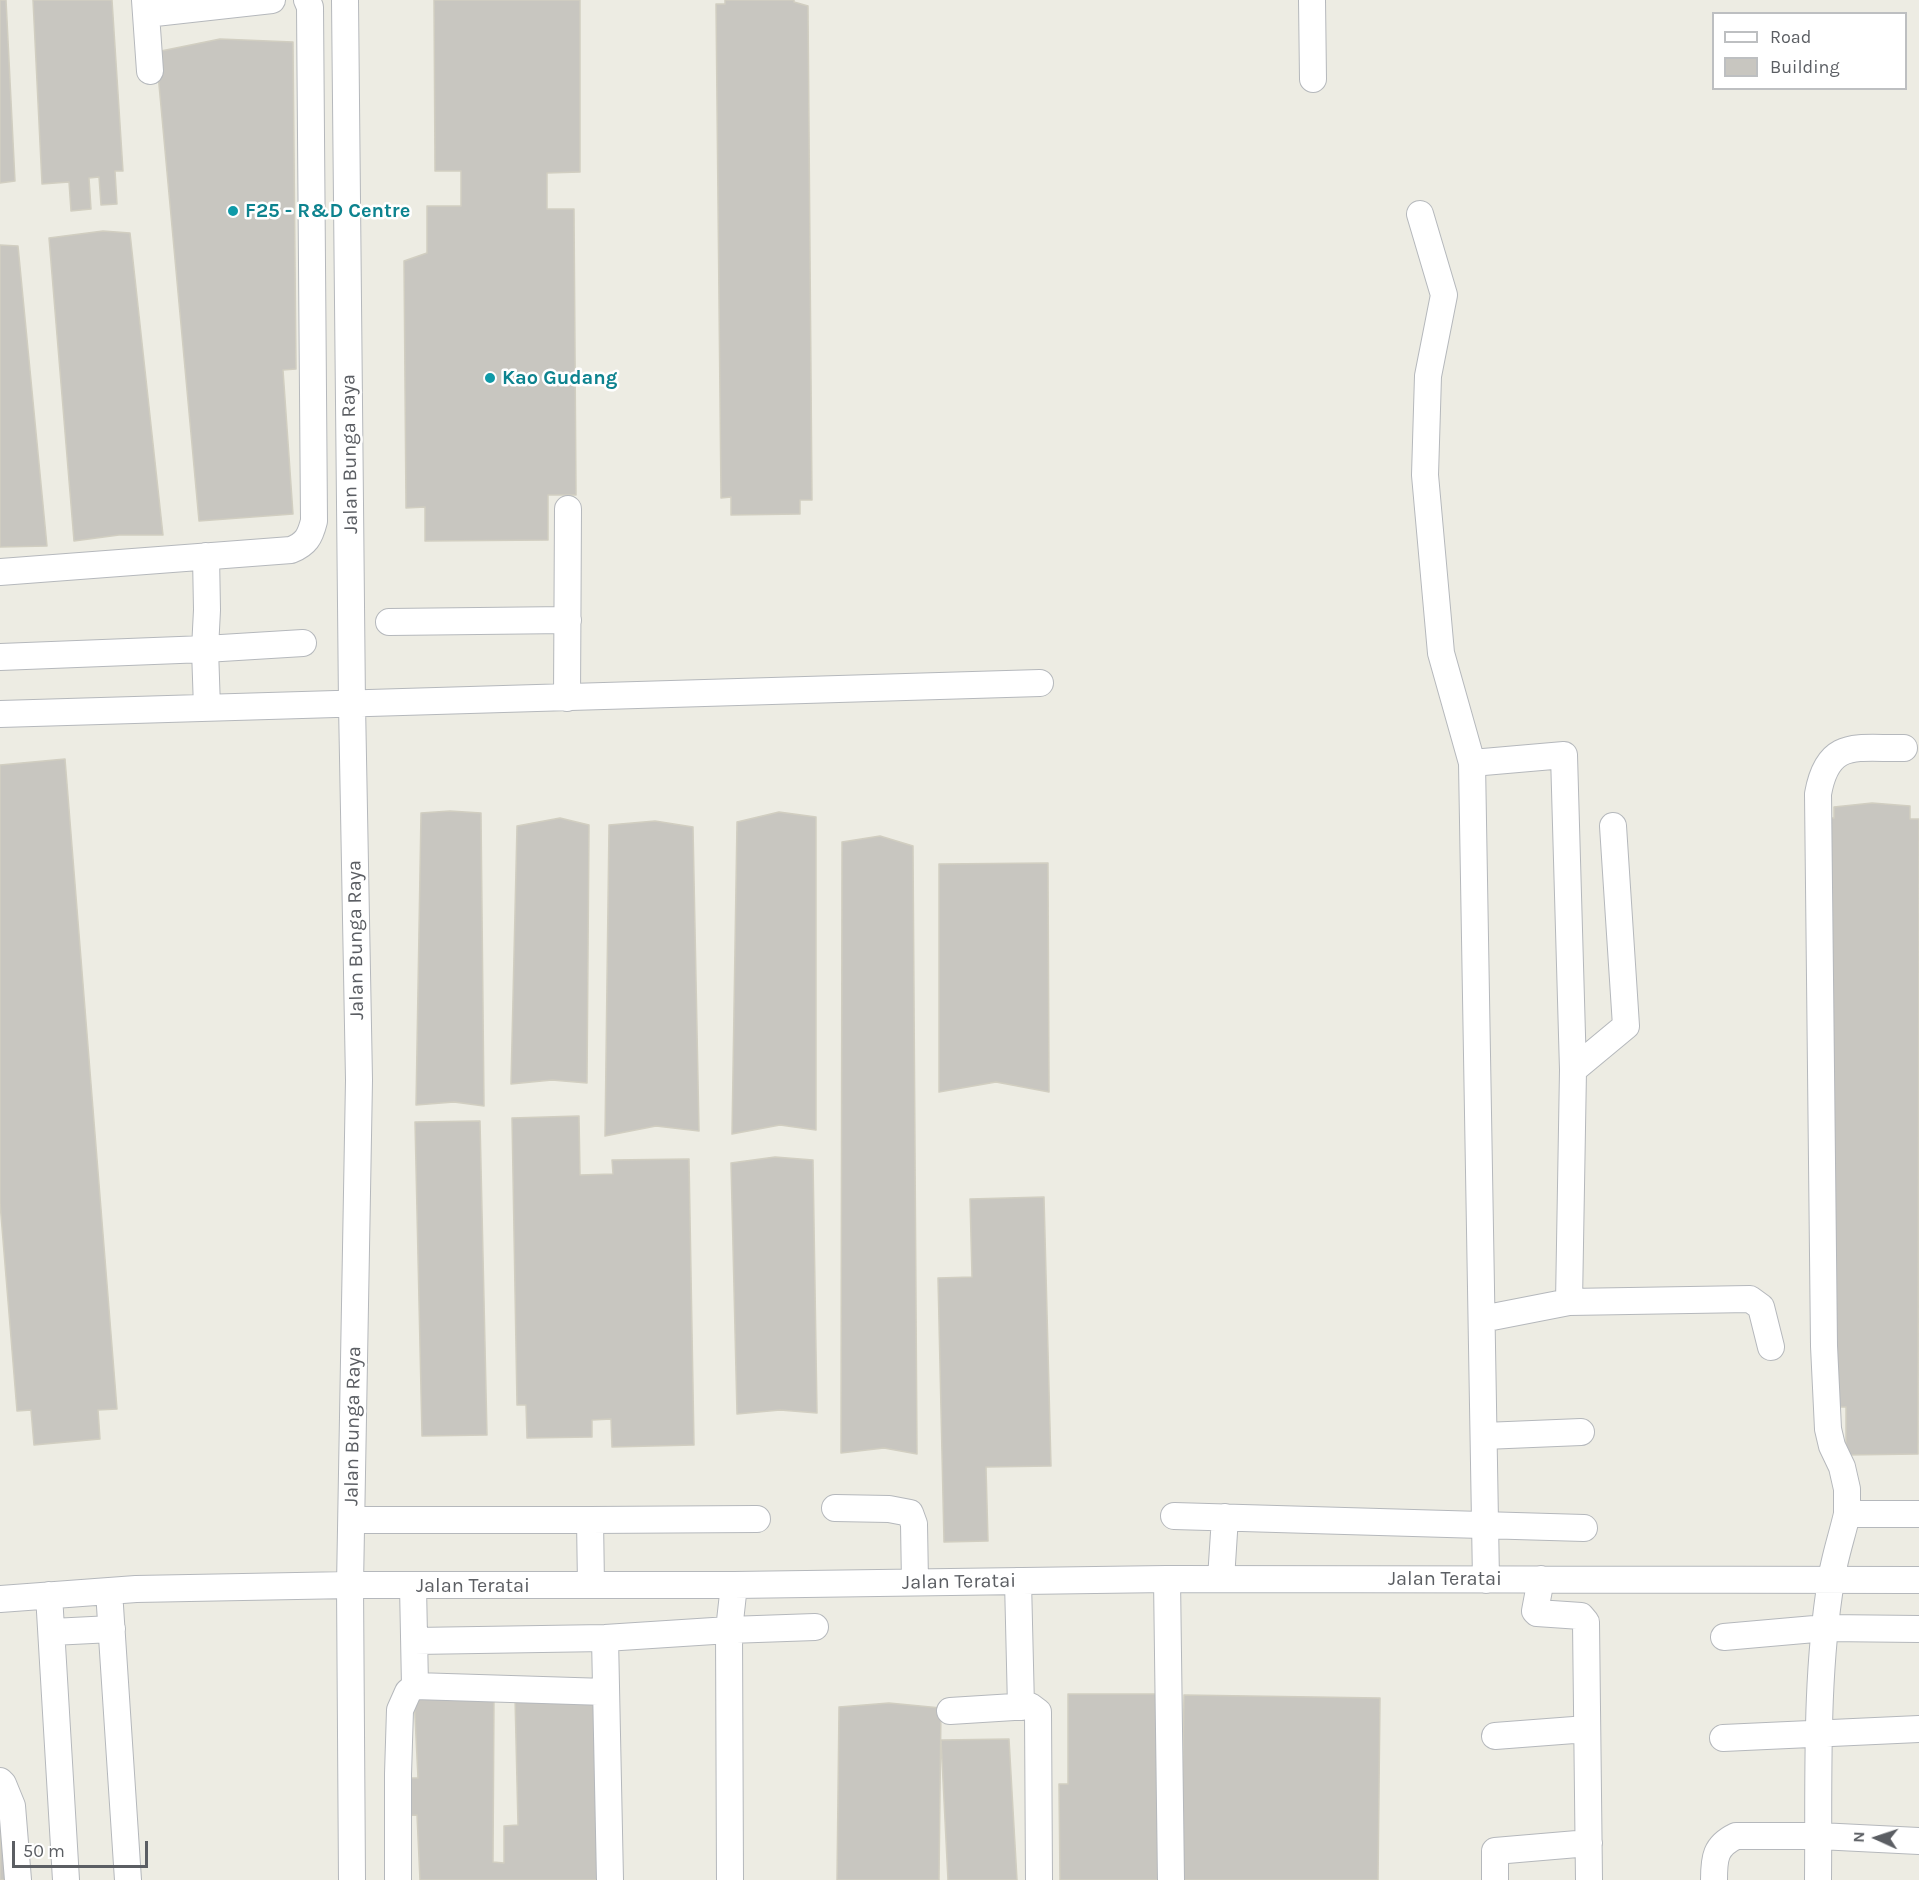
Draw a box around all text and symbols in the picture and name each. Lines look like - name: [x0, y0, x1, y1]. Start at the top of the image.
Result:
- legend: [1712, 12, 1907, 90]
- text: Road: [1770, 26, 1811, 48]
- text: Building: [1770, 56, 1840, 78]
- place label: F25 - R&D Centre: [245, 199, 410, 223]
- marker: F25 - R&D Centre: [226, 204, 240, 218]
- place label: Kao Gudang: [502, 366, 617, 390]
- marker: Kao Gudang: [483, 371, 497, 385]
- street label: Jalan Bunga Raya: [337, 374, 363, 534]
- street label: Jalan Bunga Raya: [343, 860, 369, 1020]
- street label: Jalan Bunga Raya: [340, 1346, 366, 1506]
- street label: Jalan Teratai: [1388, 1567, 1502, 1591]
- street label: Jalan Teratai: [902, 1569, 1016, 1595]
- street label: Jalan Teratai: [416, 1574, 530, 1598]
- north arrow: [1847, 1808, 1907, 1868]
- scale bar: [15, 1829, 152, 1867]
- text: N: [1849, 1831, 1868, 1843]
- text: 50 m: [23, 1840, 65, 1862]

